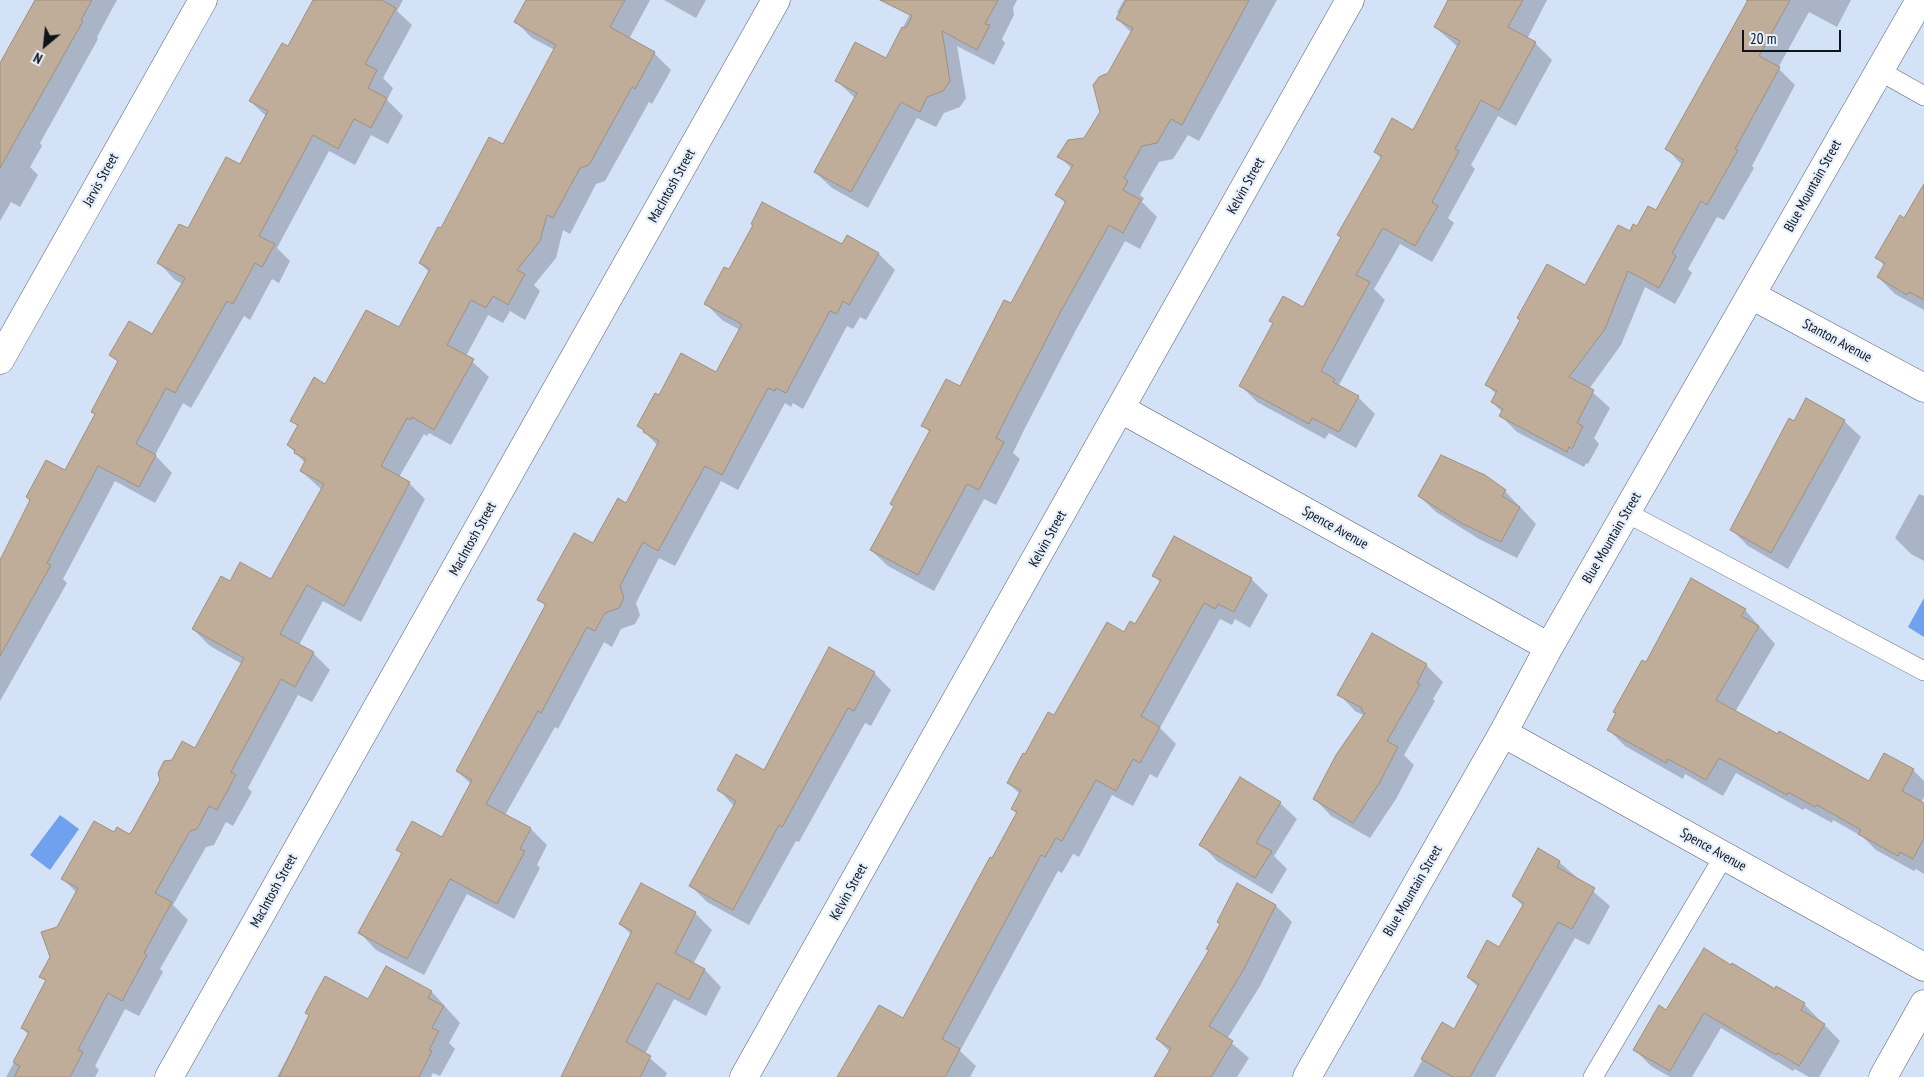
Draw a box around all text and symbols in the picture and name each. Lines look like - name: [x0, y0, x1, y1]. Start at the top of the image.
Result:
- north arrow: [20, 20, 70, 70]
- scale bar: [1744, 20, 1843, 52]
- text: 20 m: [1750, 29, 1776, 48]
- text: N: [30, 49, 46, 68]
- street label: Blue Mountain Street: [1781, 137, 1845, 235]
- street label: MacIntosh Street: [645, 146, 699, 226]
- street label: Jarvis Street: [80, 151, 122, 209]
- street label: Kelvin Street: [1224, 155, 1268, 217]
- street label: Stanton Avenue: [1800, 316, 1874, 366]
- street label: Blue Mountain Street: [1579, 489, 1645, 587]
- street label: MacIntosh Street: [446, 499, 500, 579]
- street label: Spence Avenue: [1299, 503, 1371, 553]
- street label: Kelvin Street: [1026, 508, 1070, 570]
- street label: Spence Avenue: [1677, 825, 1749, 875]
- street label: Blue Mountain Street: [1380, 842, 1446, 940]
- street label: MacIntosh Street: [247, 851, 301, 931]
- street label: Kelvin Street: [827, 861, 871, 923]

